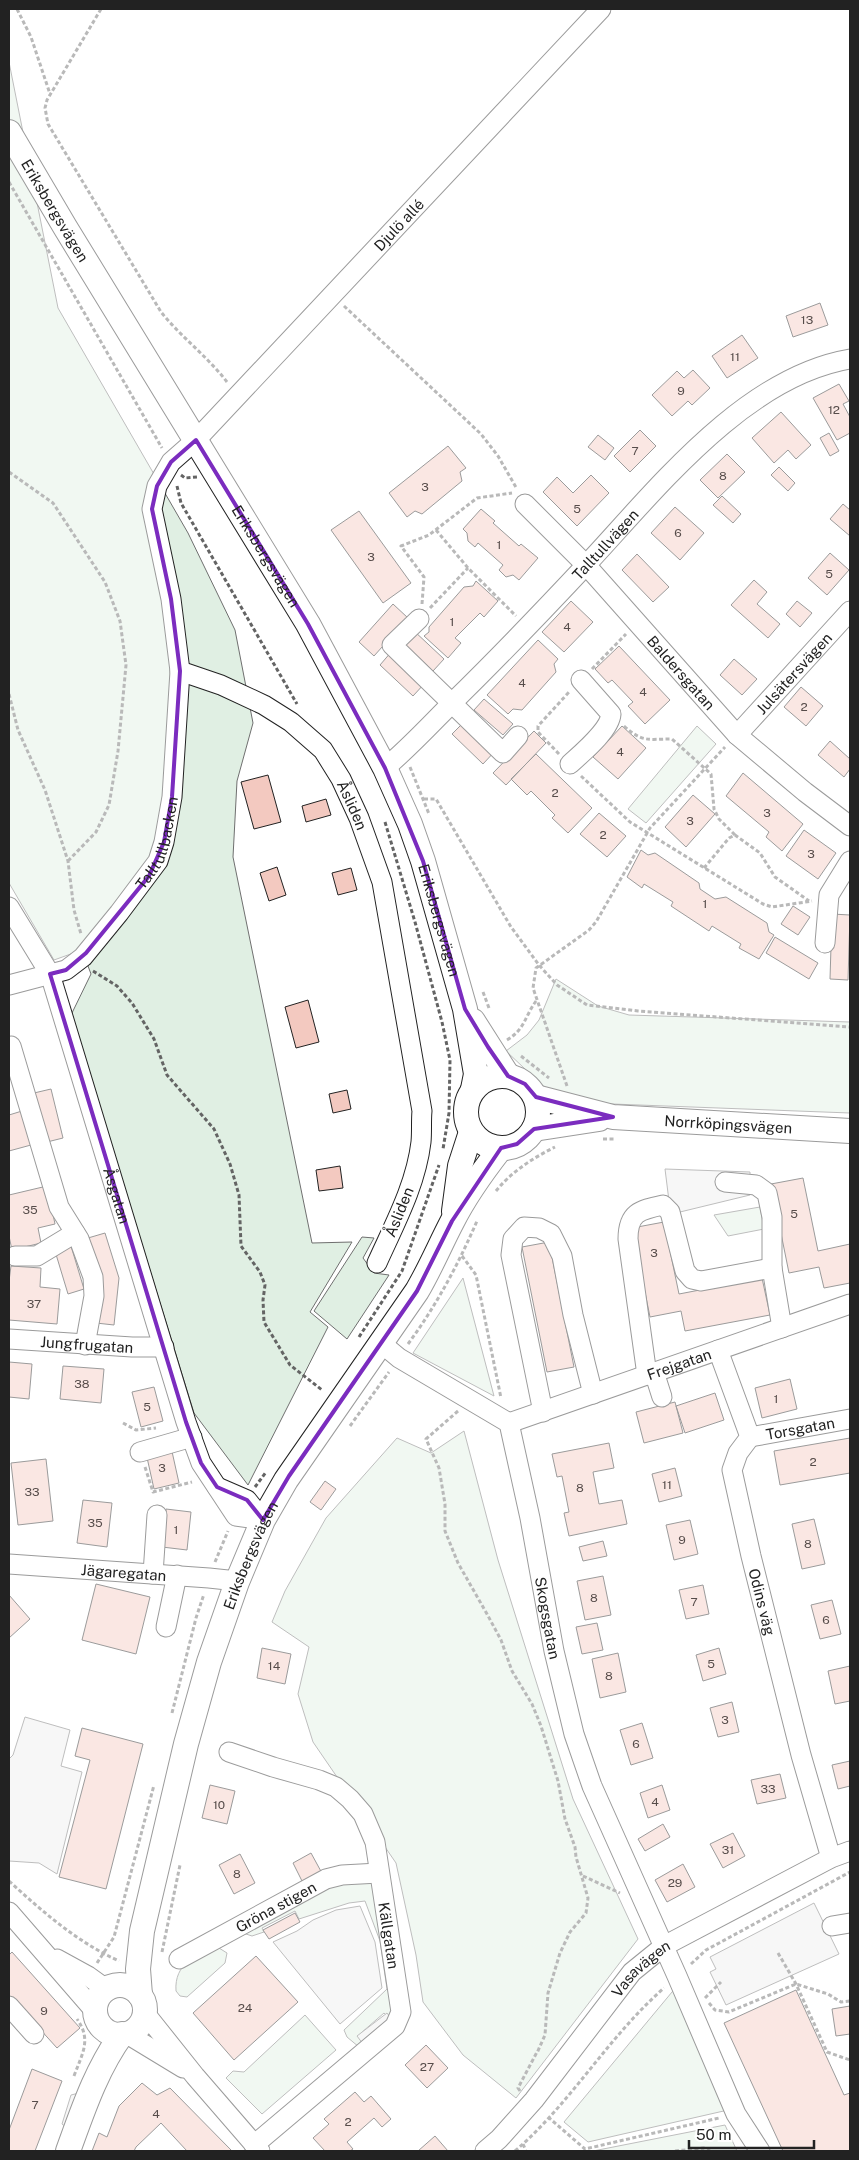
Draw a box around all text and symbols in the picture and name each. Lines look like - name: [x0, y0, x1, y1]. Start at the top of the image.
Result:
- street label: Eriksbergsvägen: [18, 156, 93, 265]
- street label: Djulö allé: [370, 195, 427, 254]
- house number: 13: [801, 313, 813, 327]
- house number: 11: [730, 350, 740, 364]
- house number: 9: [677, 384, 685, 398]
- house number: 12: [828, 403, 840, 417]
- house number: 7: [631, 444, 639, 458]
- house number: 8: [719, 469, 727, 483]
- house number: 3: [421, 480, 429, 494]
- street label: Eriksbergsvägen: [229, 502, 304, 610]
- house number: 5: [573, 502, 581, 516]
- street label: Talltullvägen: [568, 505, 641, 583]
- house number: 6: [674, 526, 682, 540]
- house number: 1: [497, 538, 501, 552]
- house number: 3: [367, 550, 375, 564]
- house number: 5: [825, 567, 833, 581]
- house number: 1: [450, 615, 454, 629]
- house number: 4: [563, 620, 571, 634]
- street label: Julsätersvägen: [752, 629, 835, 717]
- street label: Baldersgatan: [644, 632, 719, 713]
- house number: 4: [518, 676, 526, 690]
- house number: 4: [639, 685, 647, 699]
- house number: 2: [800, 700, 808, 714]
- house number: 4: [616, 745, 624, 759]
- street label: Åsliden: [334, 777, 371, 832]
- house number: 2: [551, 786, 559, 800]
- street label: Talltullbacken: [132, 795, 180, 892]
- house number: 3: [763, 806, 771, 820]
- house number: 3: [686, 814, 694, 828]
- house number: 2: [599, 828, 607, 842]
- house number: 3: [807, 847, 815, 861]
- street label: Eriksbergsvägen: [416, 862, 464, 978]
- house number: 1: [703, 897, 707, 911]
- street label: Norrköpingsvägen: [664, 1112, 793, 1136]
- street label: Åsgatan: [101, 1165, 134, 1226]
- street label: Åsliden: [380, 1184, 417, 1239]
- house number: 35: [22, 1203, 38, 1217]
- house number: 5: [790, 1207, 798, 1221]
- house number: 3: [650, 1246, 658, 1260]
- house number: 37: [27, 1297, 41, 1311]
- street label: Jungfrugatan: [40, 1333, 134, 1356]
- street label: Frejgatan: [645, 1345, 713, 1383]
- house number: 38: [74, 1377, 90, 1391]
- house number: 1: [774, 1392, 778, 1406]
- house number: 5: [143, 1400, 151, 1414]
- street label: Torsgatan: [764, 1413, 836, 1442]
- house number: 2: [809, 1455, 817, 1469]
- house number: 3: [158, 1461, 166, 1475]
- house number: 11: [662, 1478, 672, 1492]
- house number: 8: [576, 1481, 584, 1495]
- house number: 33: [24, 1485, 40, 1499]
- street label: Eriksbergsvägen: [220, 1498, 281, 1612]
- house number: 35: [87, 1516, 103, 1530]
- house number: 1: [174, 1523, 178, 1537]
- house number: 9: [678, 1533, 686, 1547]
- house number: 8: [804, 1537, 812, 1551]
- street label: Jägaregatan: [80, 1561, 167, 1583]
- street label: Odins väg: [746, 1566, 779, 1637]
- street label: Skogsgatan: [532, 1575, 564, 1661]
- house number: 8: [590, 1591, 598, 1605]
- house number: 7: [690, 1595, 698, 1609]
- house number: 6: [822, 1613, 830, 1627]
- house number: 5: [707, 1657, 715, 1671]
- house number: 14: [268, 1659, 281, 1673]
- house number: 8: [605, 1669, 613, 1683]
- house number: 3: [721, 1713, 729, 1727]
- house number: 6: [632, 1737, 640, 1751]
- house number: 33: [760, 1782, 776, 1796]
- house number: 4: [651, 1795, 659, 1809]
- house number: 10: [213, 1798, 225, 1812]
- house number: 31: [722, 1843, 734, 1857]
- house number: 8: [233, 1867, 241, 1881]
- house number: 29: [668, 1876, 682, 1890]
- street label: Gröna stigen: [232, 1878, 319, 1935]
- street label: Källgatan: [376, 1901, 403, 1970]
- street label: Vasavägen: [608, 1936, 673, 2000]
- house number: 24: [238, 2001, 253, 2015]
- house number: 9: [40, 2004, 48, 2018]
- house number: 27: [420, 2060, 434, 2074]
- house number: 7: [31, 2098, 39, 2112]
- house number: 4: [152, 2107, 160, 2121]
- house number: 2: [344, 2115, 352, 2129]
- scale bar: [689, 2118, 814, 2150]
- text: 50 m: [696, 2126, 731, 2143]

